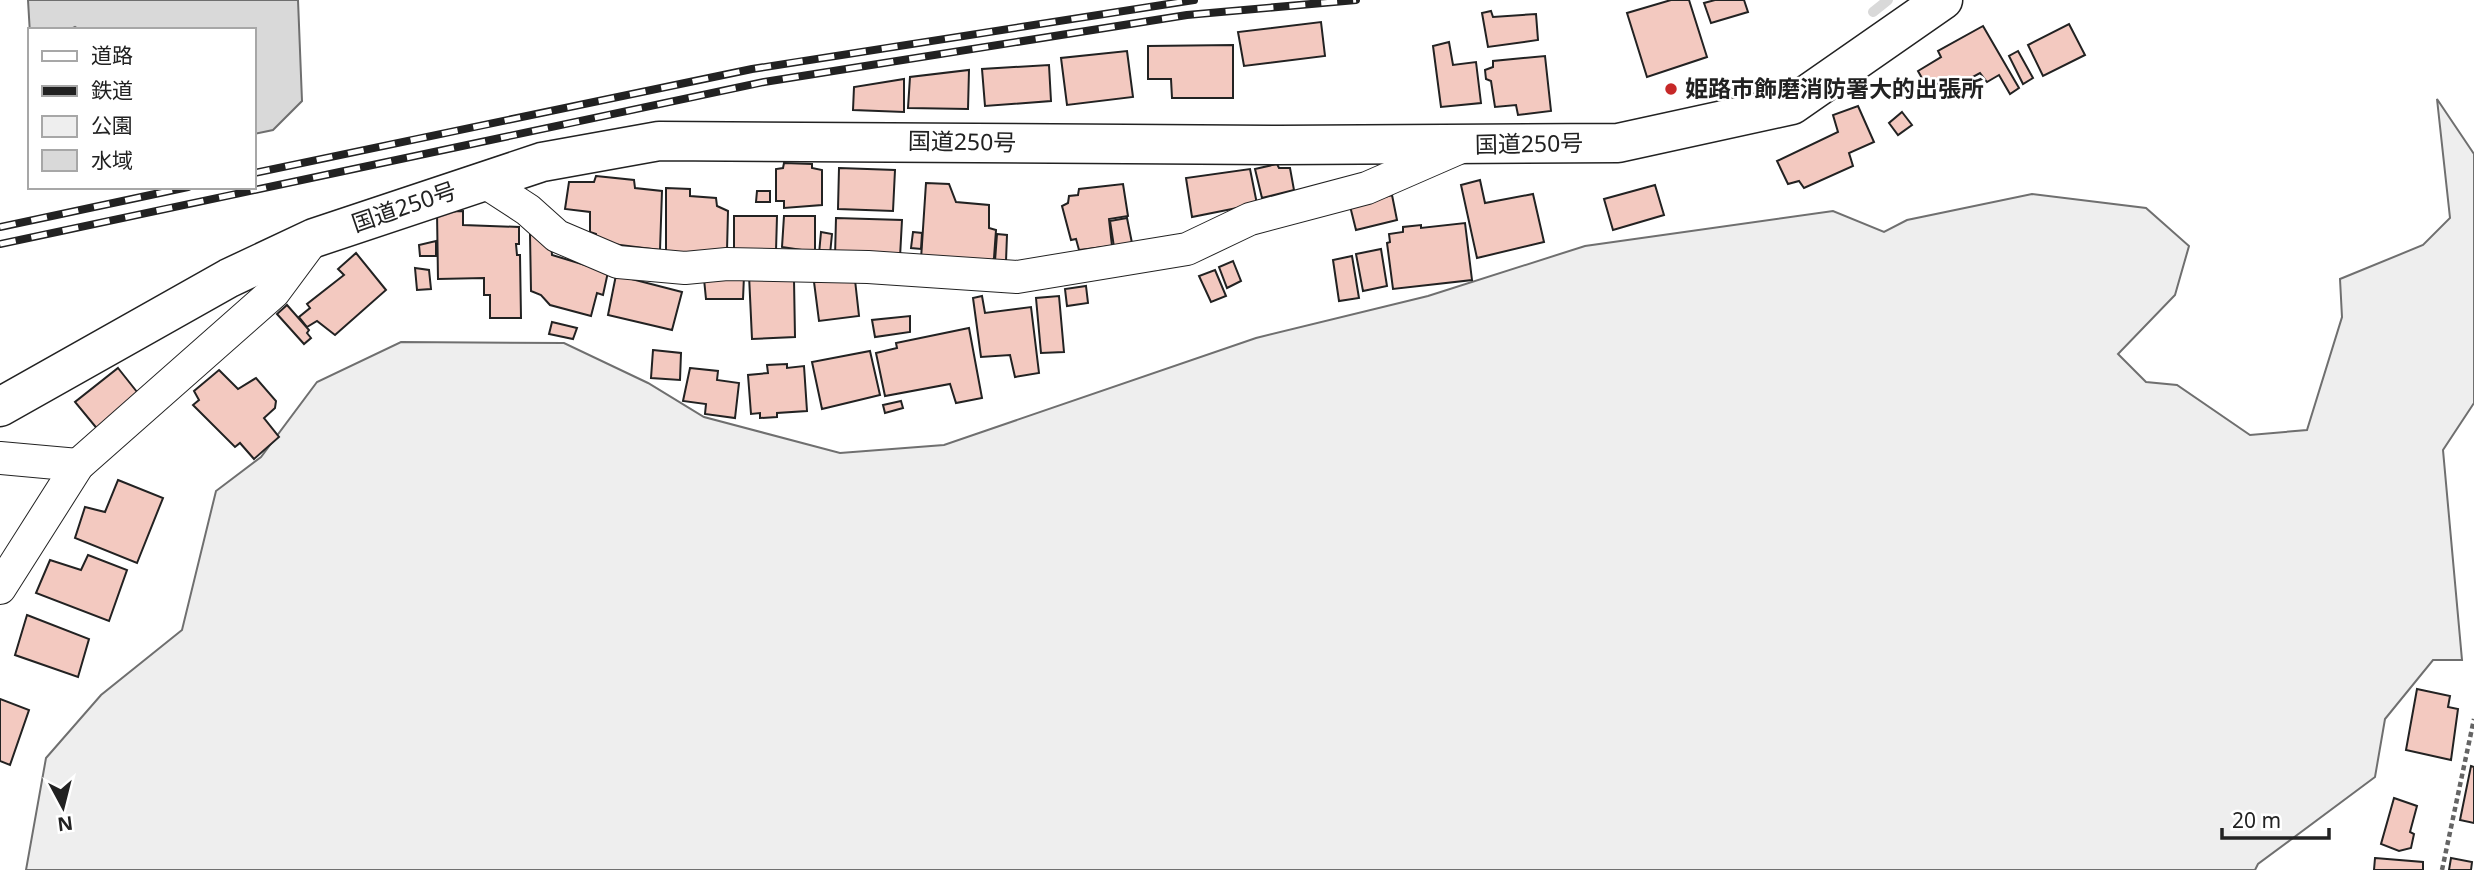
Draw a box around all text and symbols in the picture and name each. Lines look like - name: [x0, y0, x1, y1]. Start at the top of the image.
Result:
- legend: [28, 28, 256, 189]
- text: 道路: [91, 41, 133, 69]
- place label: 姫路市飾磨消防署大的出張所: [1685, 72, 1984, 104]
- text: 鉄道: [91, 76, 133, 104]
- marker: 姫路市飾磨消防署大的出張所: [1663, 81, 1679, 97]
- text: 公園: [91, 111, 133, 139]
- street label: 国道250号: [908, 124, 1017, 158]
- street label: 国道250号: [1474, 126, 1583, 160]
- text: 水域: [91, 146, 133, 174]
- street label: 国道250号: [347, 173, 460, 239]
- north arrow: [28, 772, 98, 842]
- scale bar: [2222, 796, 2329, 840]
- text: 20 m: [2232, 806, 2281, 834]
- text: N: [56, 810, 74, 838]

